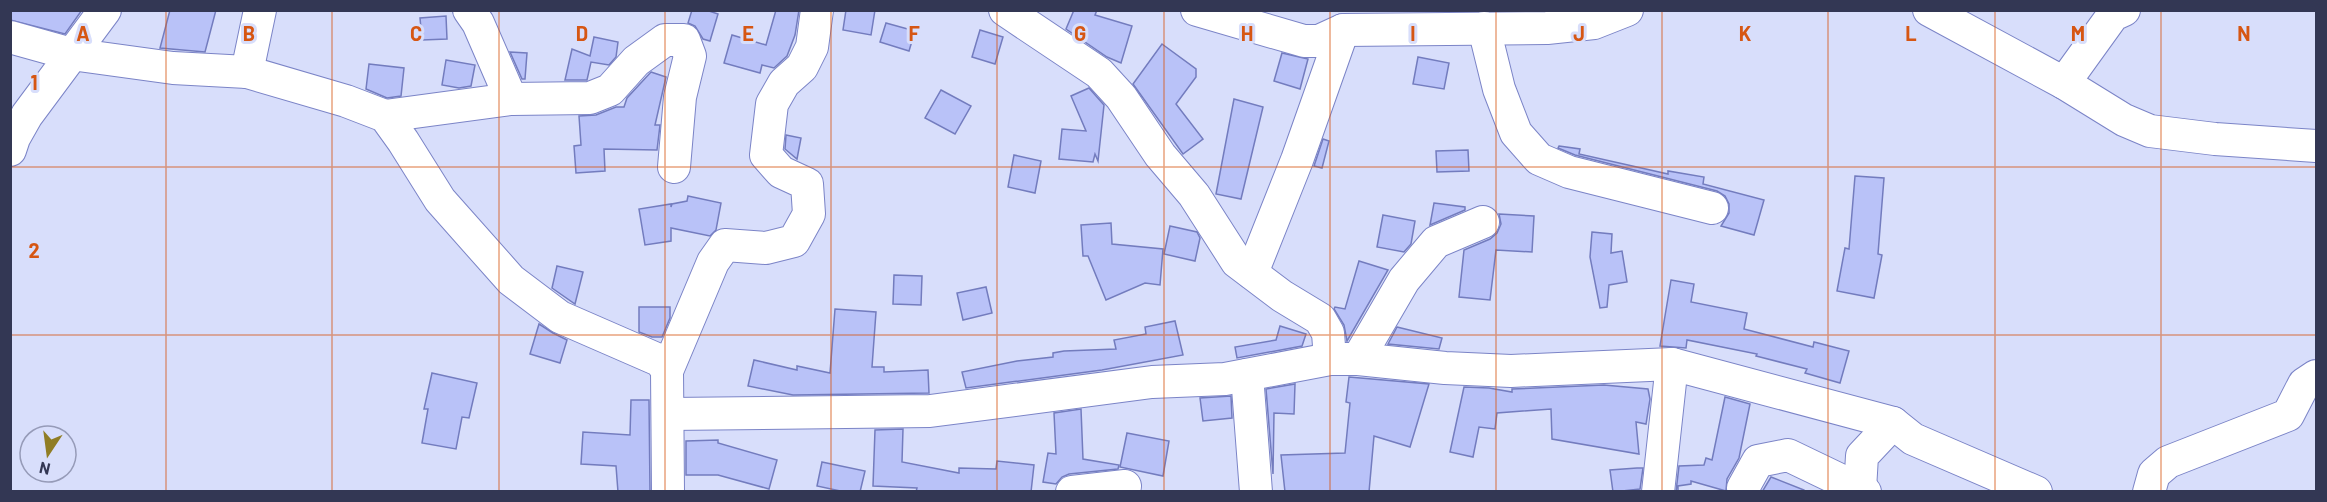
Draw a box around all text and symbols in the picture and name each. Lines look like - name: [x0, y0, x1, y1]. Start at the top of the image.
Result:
- text: A: [76, 21, 90, 45]
- text: B: [243, 21, 255, 45]
- text: C: [410, 21, 422, 45]
- text: D: [576, 21, 588, 45]
- text: E: [742, 21, 754, 45]
- text: F: [908, 21, 920, 45]
- text: G: [1074, 21, 1086, 45]
- text: H: [1241, 21, 1253, 45]
- text: I: [1410, 21, 1416, 45]
- text: J: [1573, 21, 1585, 45]
- text: K: [1739, 21, 1752, 45]
- text: L: [1905, 21, 1917, 45]
- text: M: [2071, 21, 2085, 45]
- text: N: [2237, 21, 2251, 45]
- text: 1: [30, 70, 38, 94]
- text: 2: [28, 238, 40, 262]
- north arrow: [18, 424, 78, 484]
- text: N: [37, 459, 52, 480]

